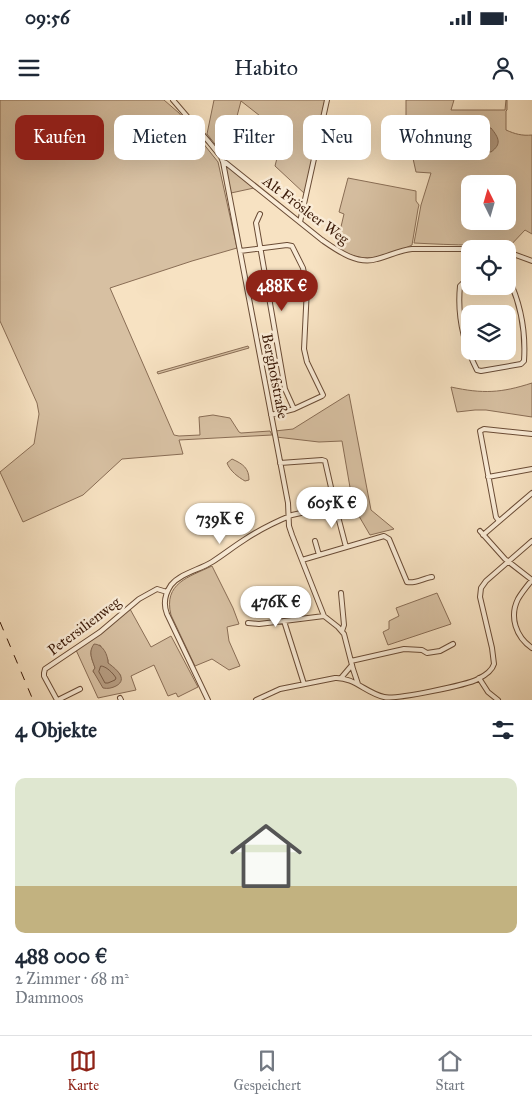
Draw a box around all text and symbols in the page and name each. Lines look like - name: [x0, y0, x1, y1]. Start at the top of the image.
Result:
- text: 09:56: [25, 6, 70, 29]
- icon: menu: [15, 54, 43, 82]
- text: Habito: [234, 54, 298, 81]
- icon: person: [489, 54, 517, 82]
- chip: Kaufen: [15, 115, 104, 160]
- chip: Mieten: [114, 115, 205, 160]
- chip: Filter: [215, 115, 293, 160]
- chip: Neu: [303, 115, 371, 160]
- chip: Wohnung: [381, 115, 490, 160]
- street label: Alt Frösleer Weg: [259, 171, 353, 249]
- north arrow: [461, 175, 516, 230]
- map controls: [461, 175, 516, 360]
- button: locate: [461, 240, 516, 295]
- pin: 488K €: [241, 270, 323, 312]
- text: 488K €: [257, 276, 307, 295]
- button: layers: [461, 305, 516, 360]
- street label: Berghofstraße: [258, 332, 292, 420]
- pin: 605K €: [291, 486, 373, 529]
- text: 605K €: [307, 493, 357, 512]
- pin: 739K €: [179, 502, 261, 545]
- text: 739K €: [196, 509, 244, 528]
- pin: 476K €: [235, 586, 317, 628]
- street label: Petersilienweg: [44, 592, 125, 659]
- text: 476K €: [251, 592, 301, 611]
- icon: filters: [489, 716, 517, 744]
- text: 4 Objekte: [15, 717, 97, 743]
- icon: home: [221, 811, 311, 901]
- text: 488 000 €: [15, 943, 107, 969]
- text: 2 Zimmer · 68 m²: [15, 969, 129, 988]
- text: Dammoos: [15, 988, 83, 1007]
- tab: Karte: [67, 1047, 99, 1094]
- tab: Gespeichert: [234, 1047, 301, 1094]
- tab: Start: [436, 1047, 465, 1094]

